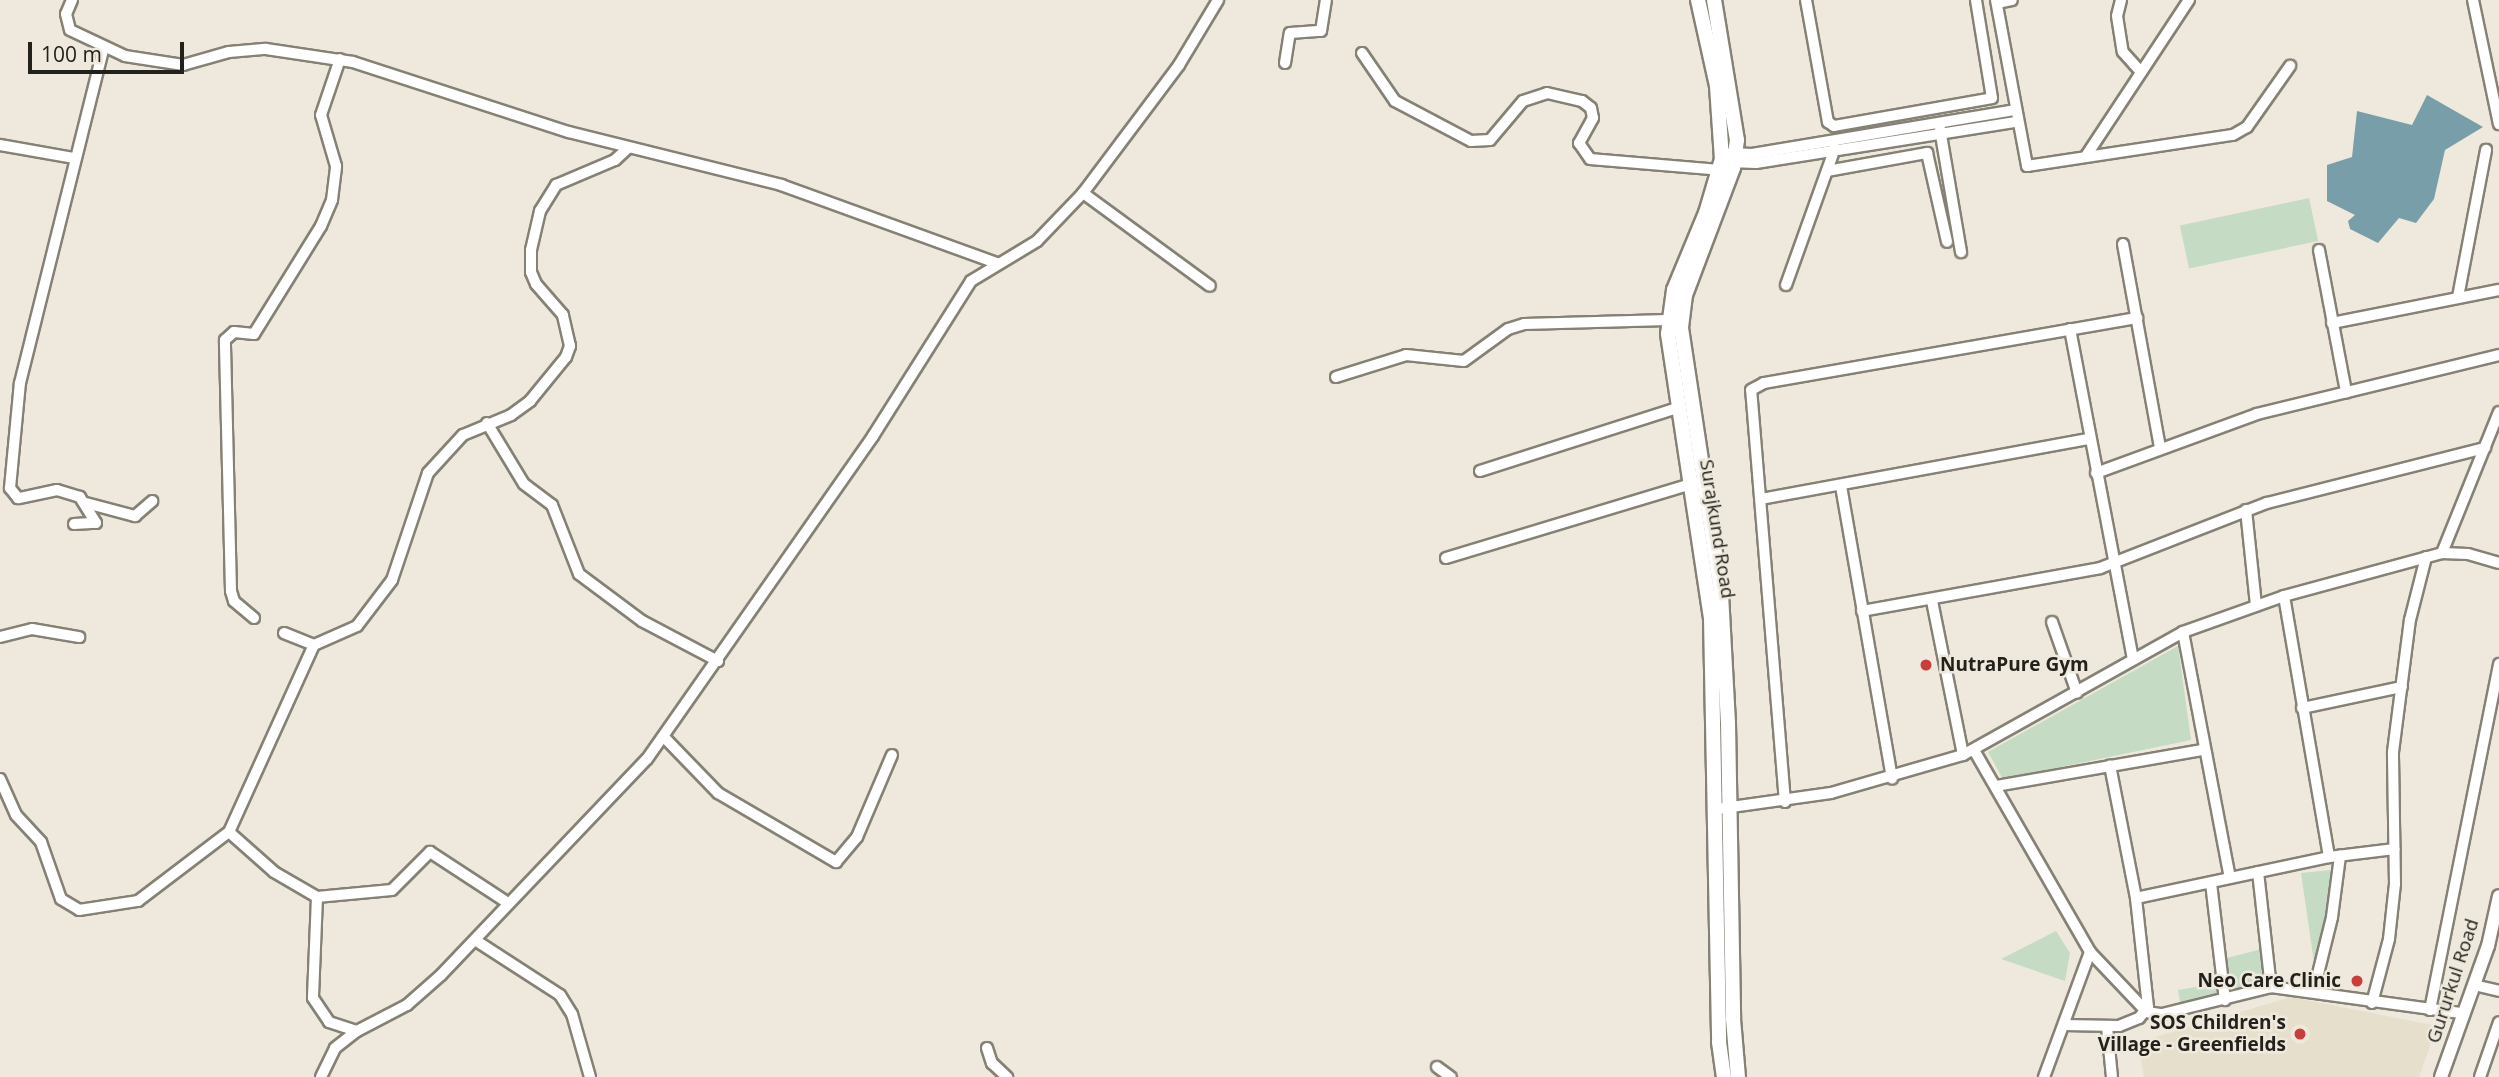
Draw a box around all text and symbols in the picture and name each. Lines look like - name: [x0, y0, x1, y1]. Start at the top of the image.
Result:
- scale bar: [32, 28, 187, 72]
- text: 100 m: [41, 40, 102, 68]
- street label: Surajkund Road: [1695, 458, 1739, 600]
- place label: NutraPure Gym: [1940, 654, 2089, 676]
- marker: NutraPure Gym: [1918, 657, 1934, 673]
- street label: Gururkul Road: [2422, 916, 2484, 1046]
- place label: Neo Care Clinic: [2197, 970, 2341, 992]
- marker: Neo Care Clinic: [2347, 971, 2367, 991]
- place label: SOS Children's Village - Greenfields: [2098, 1012, 2286, 1056]
- marker: SOS Children's Village - Greenfields: [2292, 1026, 2308, 1042]

